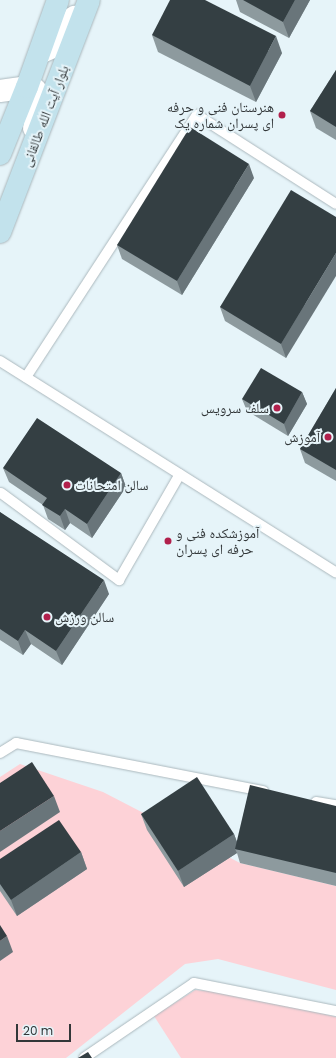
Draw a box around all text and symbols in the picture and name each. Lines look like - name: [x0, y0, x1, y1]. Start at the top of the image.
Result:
- street label: بلوار آیت الله طالقانی: [18, 63, 72, 169]
- place label: هنرستان فنی و حرفه ای پسران شماره یک: [167, 99, 274, 132]
- marker: هنرستان فنی و حرفه ای پسران شماره یک: [277, 110, 287, 120]
- place label: سلف سرویس: [201, 400, 269, 416]
- marker: سلف سرویس: [272, 403, 282, 413]
- place label: آموزش: [284, 429, 320, 445]
- marker: آموزش: [323, 432, 333, 442]
- place label: سالن امتحانات: [75, 477, 148, 493]
- marker: سالن امتحانات: [62, 480, 72, 490]
- place label: آموزشکده فنی و حرفه ای پسران: [176, 525, 259, 558]
- marker: آموزشکده فنی و حرفه ای پسران: [163, 536, 173, 546]
- place label: سالن ورزش: [55, 609, 114, 625]
- marker: سالن ورزش: [42, 612, 52, 622]
- scale bar: [18, 1016, 73, 1042]
- text: 20 m: [23, 1022, 53, 1039]

